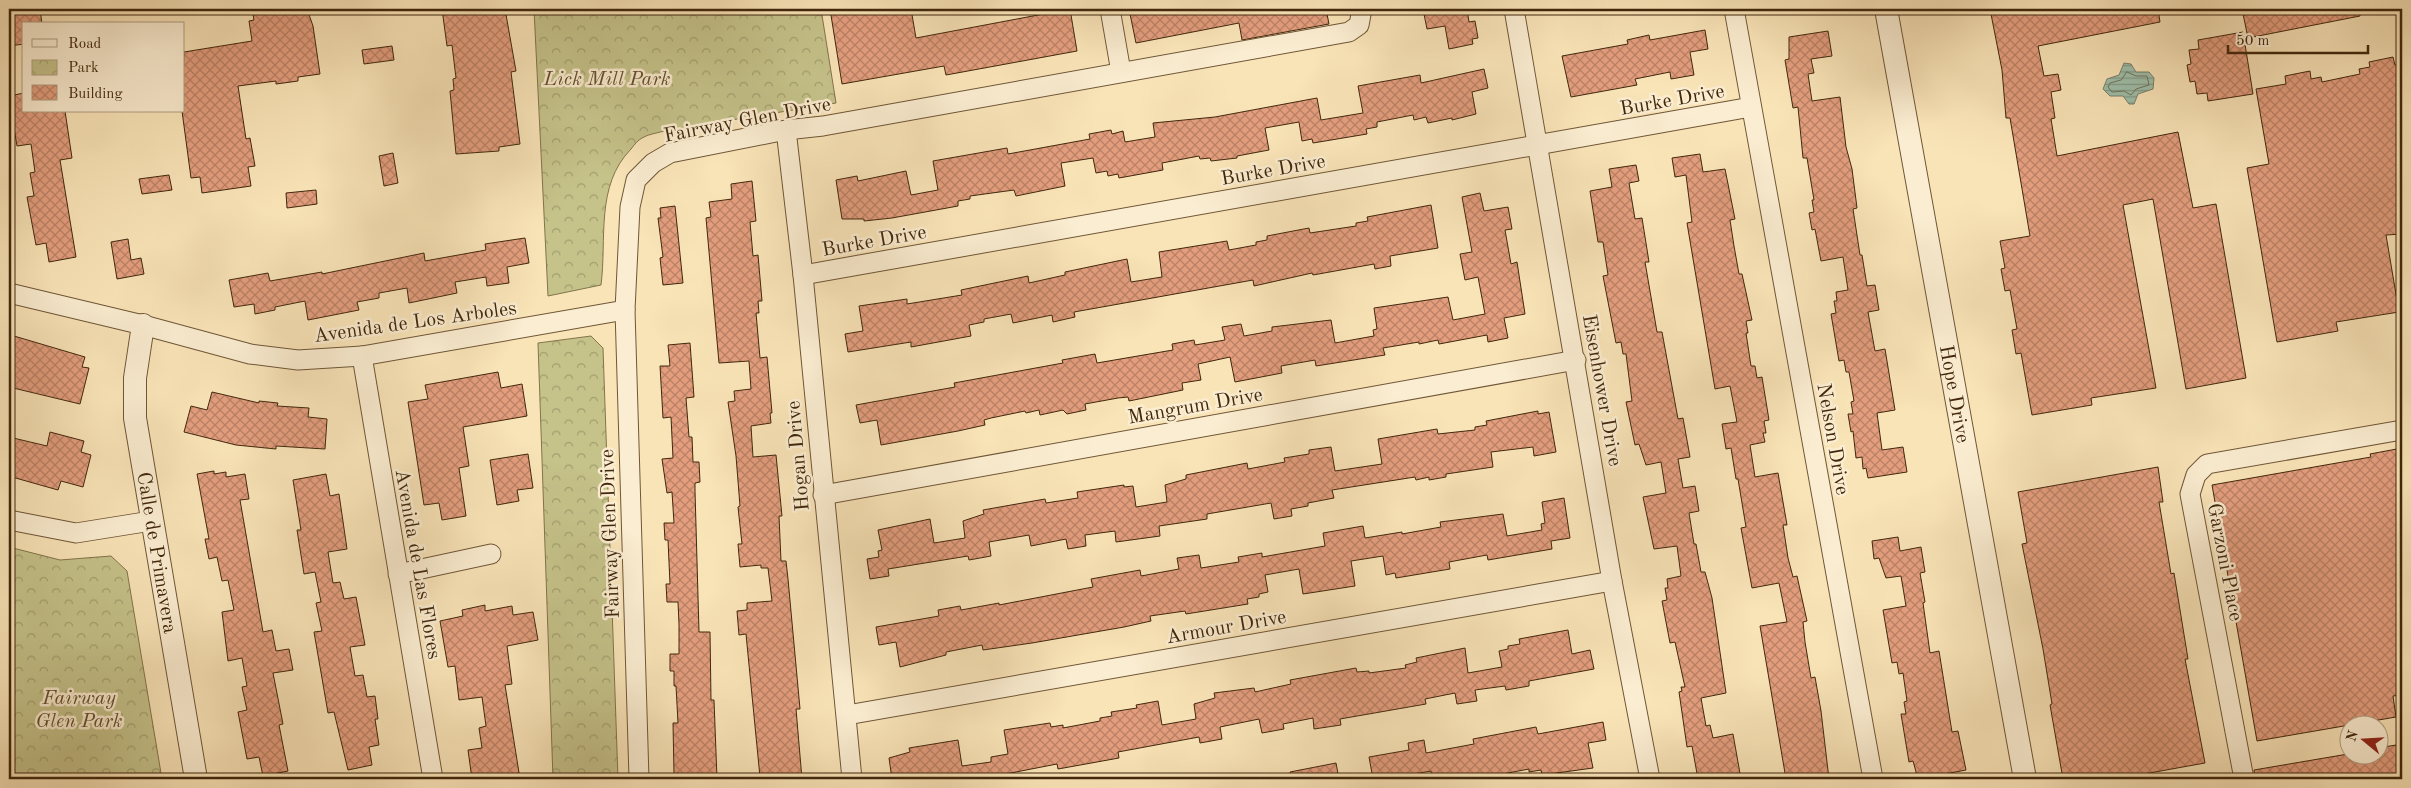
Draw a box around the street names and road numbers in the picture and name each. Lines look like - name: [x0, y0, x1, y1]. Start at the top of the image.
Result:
- street label: Burke Drive: [1618, 82, 1726, 120]
- street label: Fairway Glen Drive: [662, 95, 833, 147]
- street label: Burke Drive: [1219, 152, 1327, 190]
- street label: Burke Drive: [820, 223, 928, 261]
- street label: Avenida de Los Arboles: [313, 299, 518, 347]
- street label: Eisenhower Drive: [1578, 313, 1624, 468]
- street label: Hope Drive: [1935, 344, 1972, 445]
- street label: Nelson Drive: [1812, 382, 1852, 497]
- street label: Mangrum Drive: [1126, 385, 1264, 429]
- street label: Hogan Drive: [784, 400, 814, 512]
- street label: Fairway Glen Drive: [598, 449, 624, 619]
- street label: Avenida de Las Flores: [390, 468, 444, 661]
- street label: Calle de Primavera: [132, 471, 179, 635]
- street label: Garzoni Place: [2203, 502, 2245, 623]
- street label: Armour Drive: [1165, 608, 1288, 648]

